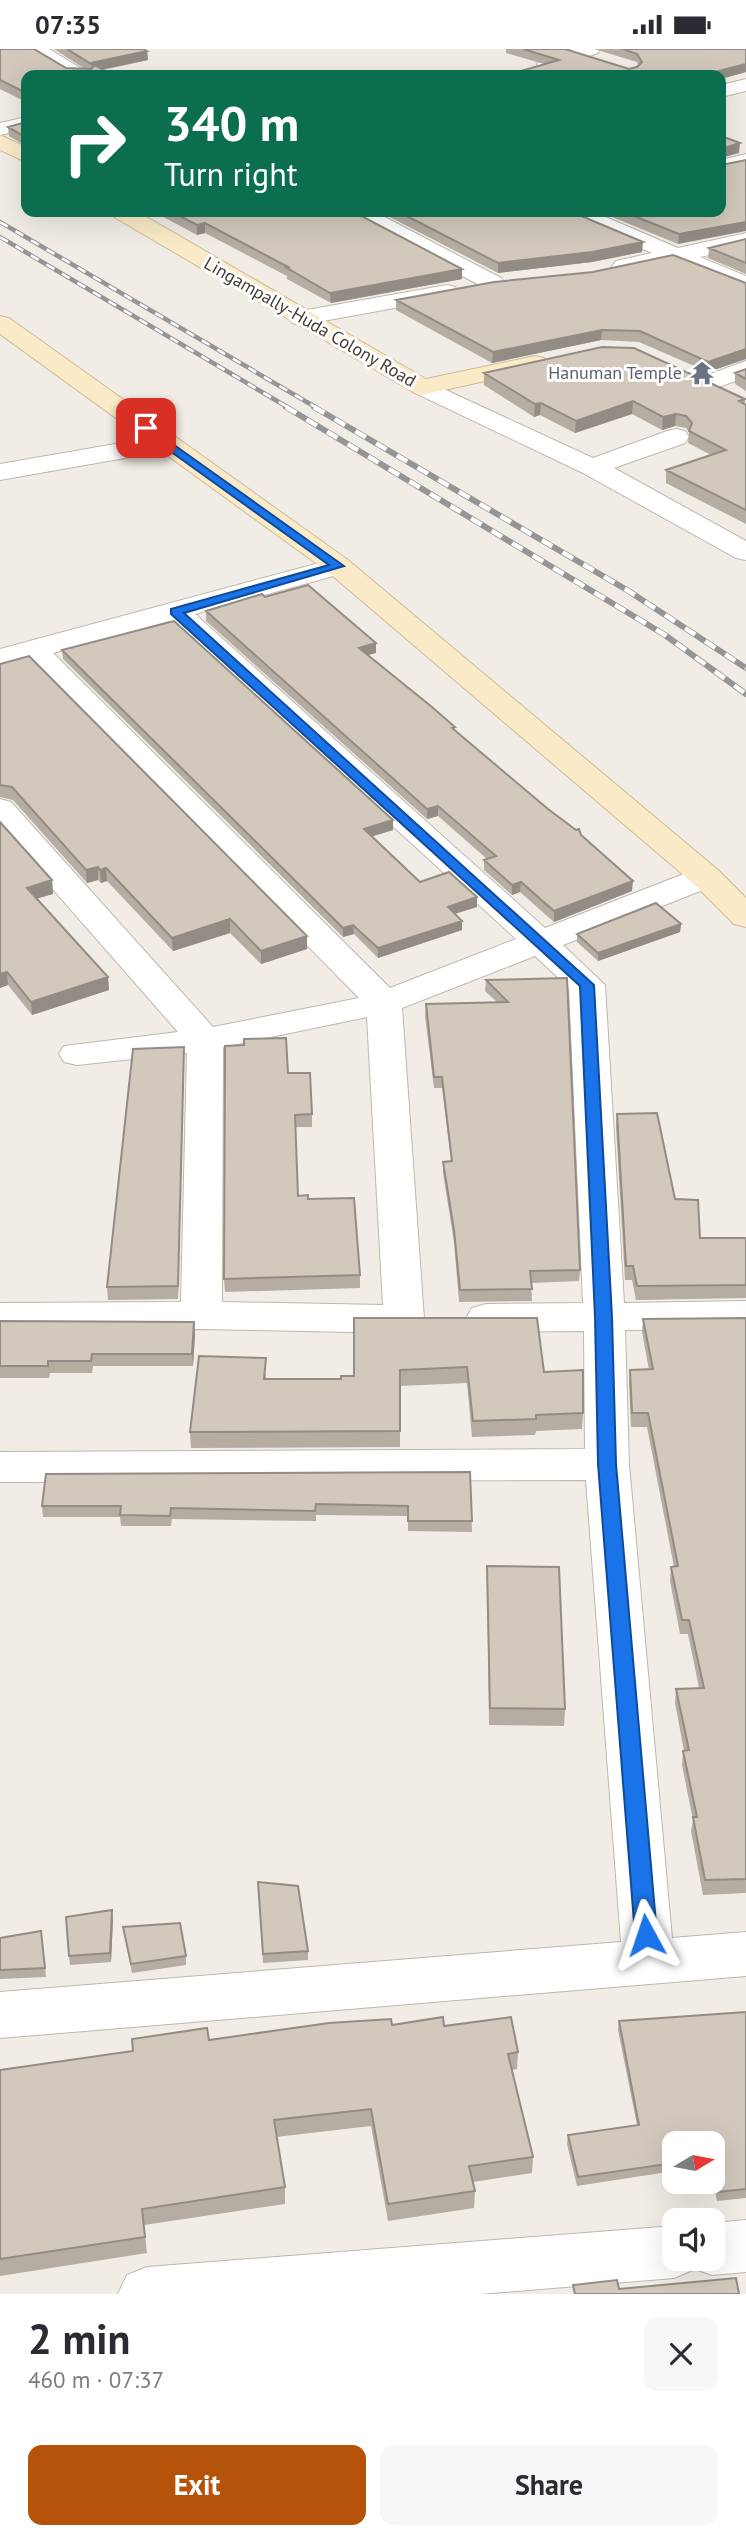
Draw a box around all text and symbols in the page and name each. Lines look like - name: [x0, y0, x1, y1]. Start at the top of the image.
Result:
- text: 07:35: [35, 8, 101, 41]
- text: 340 m: [164, 91, 299, 155]
- icon: right: [49, 98, 140, 189]
- text: Turn right: [164, 153, 298, 195]
- street label: Lingampally-Huda Colony Road: [200, 251, 420, 392]
- temple icon: Hanuman Temple: [688, 359, 716, 387]
- place label: Hanuman Temple: [548, 361, 682, 384]
- pin: [116, 398, 176, 458]
- icon: arrive: [127, 409, 165, 447]
- position arrow: [609, 1898, 683, 1972]
- north arrow: [662, 2131, 724, 2195]
- map controls: [662, 2131, 725, 2271]
- button: sound: [662, 2208, 725, 2271]
- text: 2 min: [28, 2311, 130, 2366]
- button: close: [644, 2317, 718, 2391]
- text: 460 m · 07:37: [28, 2365, 164, 2394]
- button: Exit: [28, 2445, 366, 2525]
- button: Share: [380, 2445, 718, 2525]

